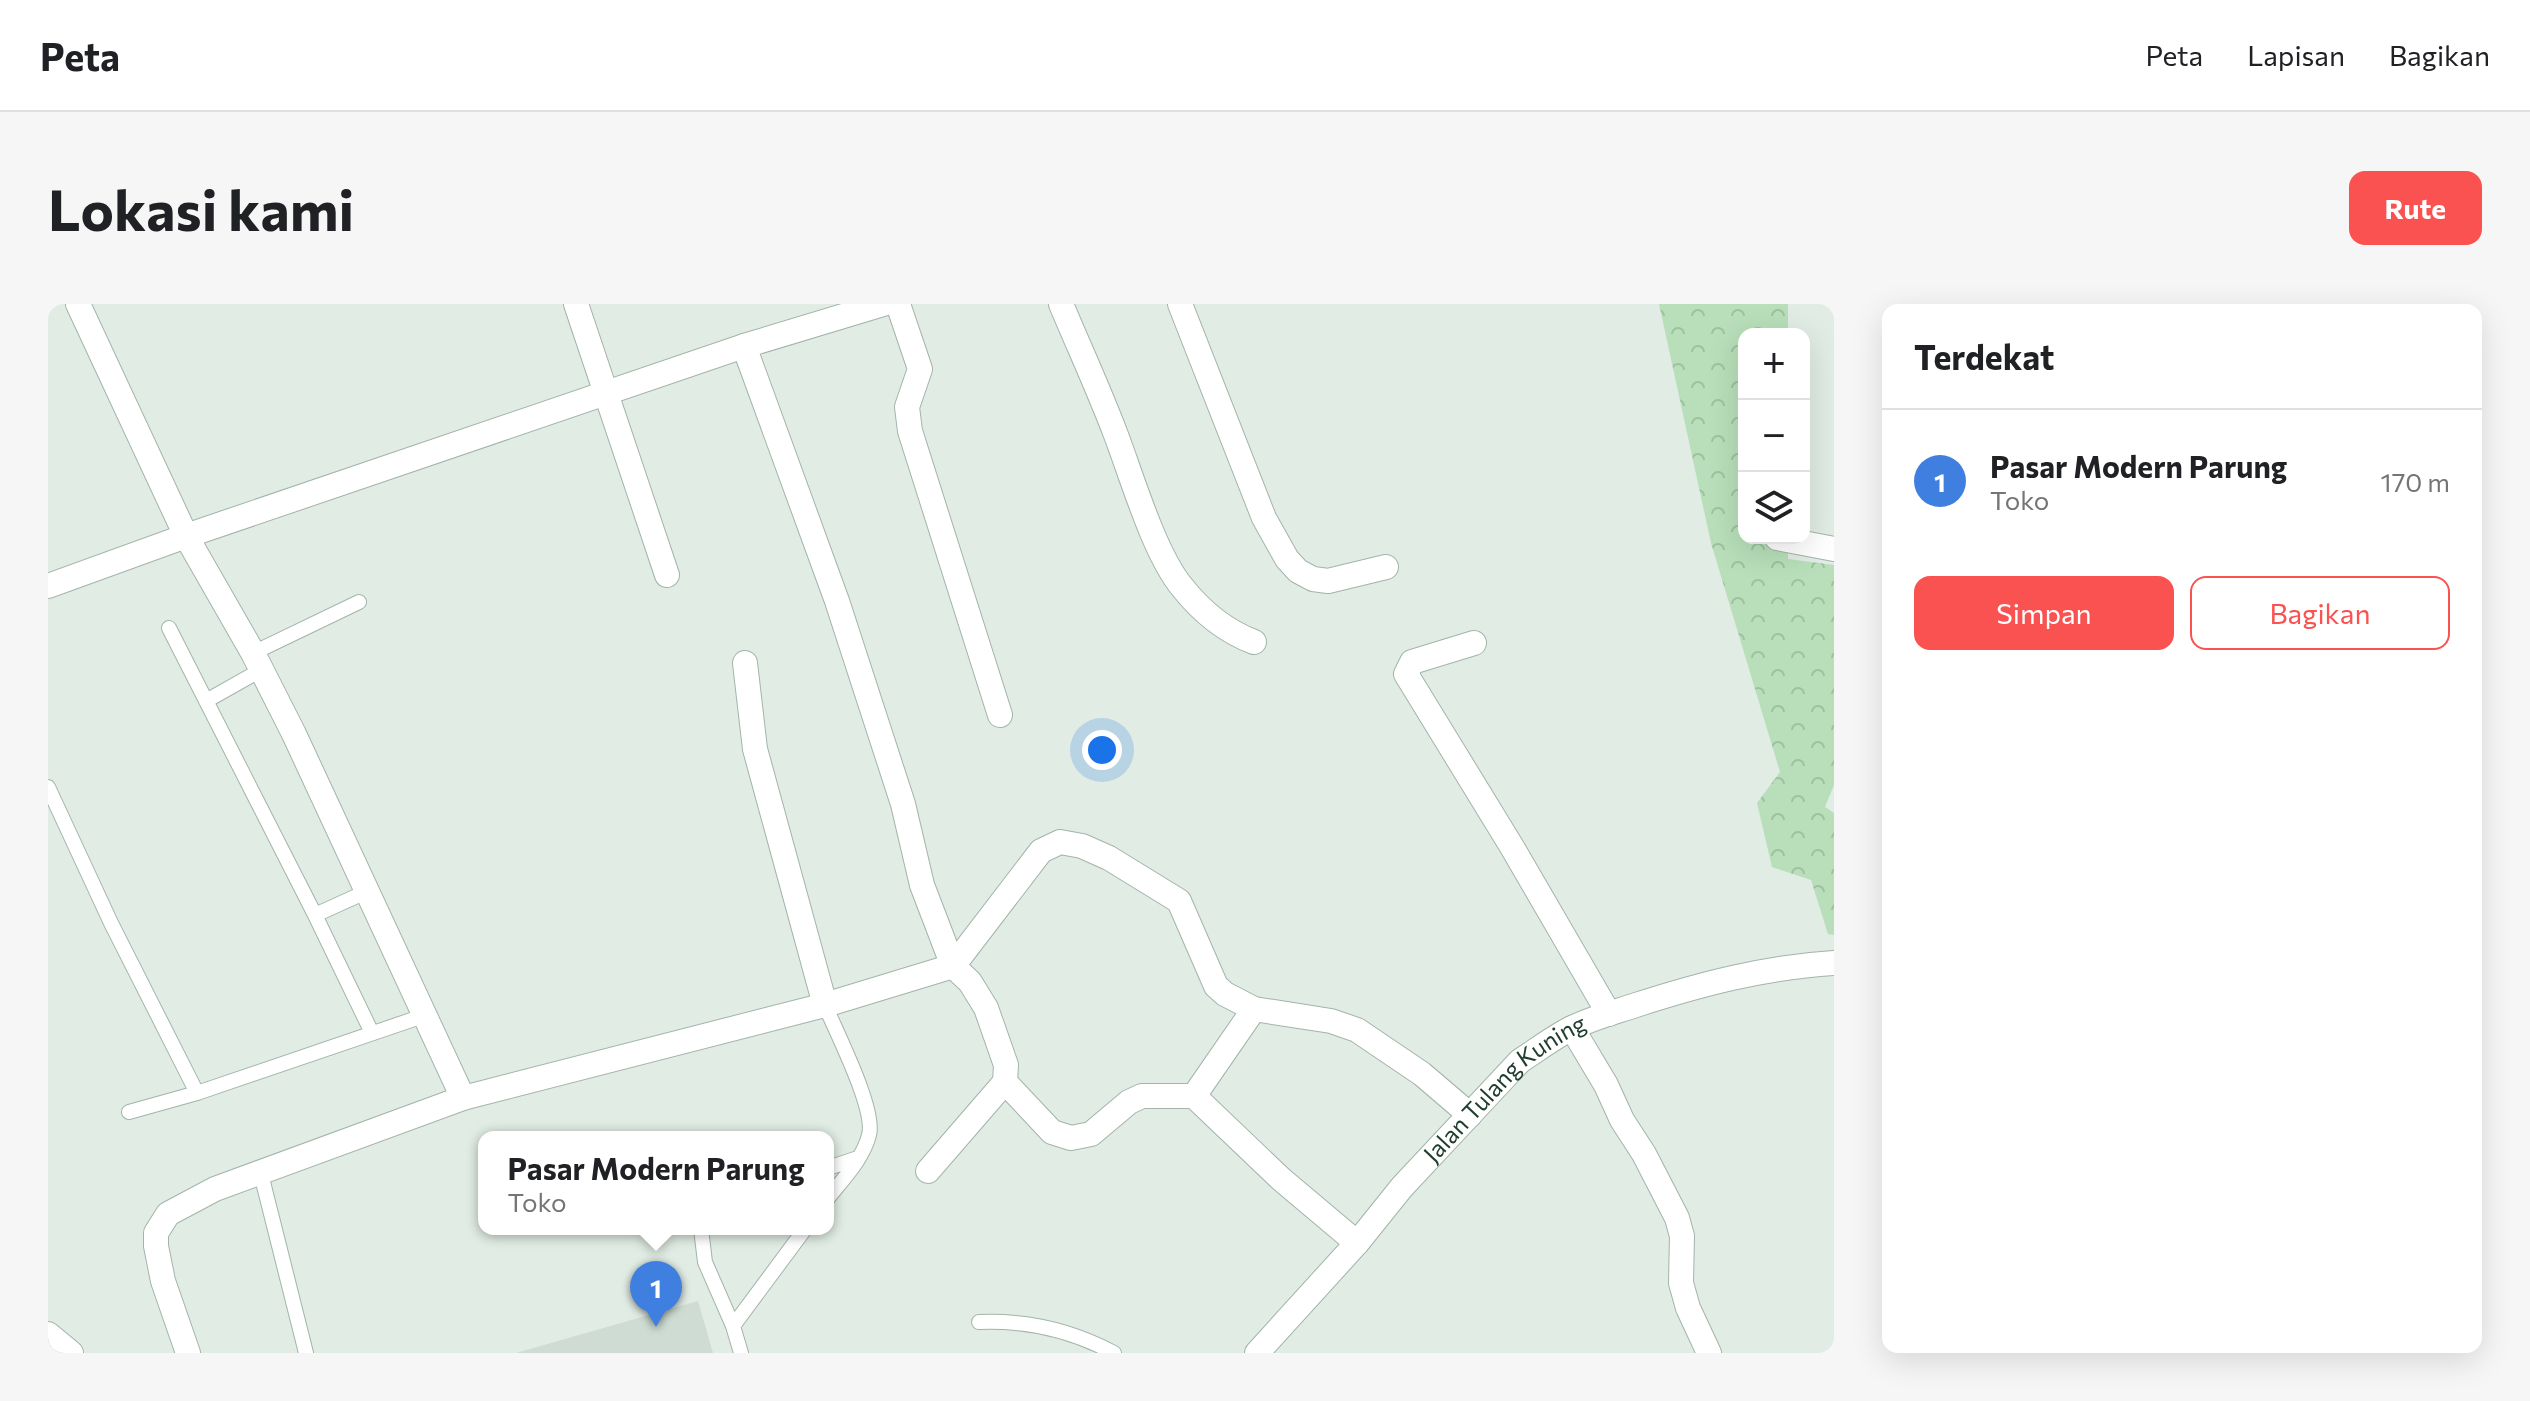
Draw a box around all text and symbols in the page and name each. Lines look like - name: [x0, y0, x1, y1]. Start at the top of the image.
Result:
- text: Peta: [40, 32, 120, 79]
- text: Peta: [2145, 38, 2203, 72]
- text: Lapisan: [2247, 38, 2345, 72]
- text: Bagikan: [2389, 38, 2490, 72]
- button: Rute: [2349, 171, 2482, 245]
- text: Lokasi kami: [48, 174, 354, 243]
- map controls: [1738, 328, 1810, 544]
- button: +: [1738, 328, 1810, 400]
- text: Terdekat: [1914, 335, 2055, 377]
- button: −: [1738, 400, 1810, 472]
- text: Pasar Modern Parung: [1990, 447, 2287, 484]
- text: 1: [1934, 466, 1946, 497]
- text: 170 m: [2381, 466, 2450, 497]
- button: layers: [1738, 472, 1810, 544]
- text: Toko: [1990, 484, 2049, 515]
- button: Simpan: [1914, 576, 2174, 650]
- button: Bagikan: [2190, 576, 2450, 650]
- your location: [1082, 730, 1122, 770]
- street label: Jalan Tulang Kuning: [1417, 1008, 1590, 1168]
- popup: [478, 1131, 834, 1235]
- text: Pasar Modern Parung: [507, 1149, 805, 1186]
- text: Toko: [507, 1186, 567, 1217]
- pin: 1: [630, 1261, 682, 1327]

